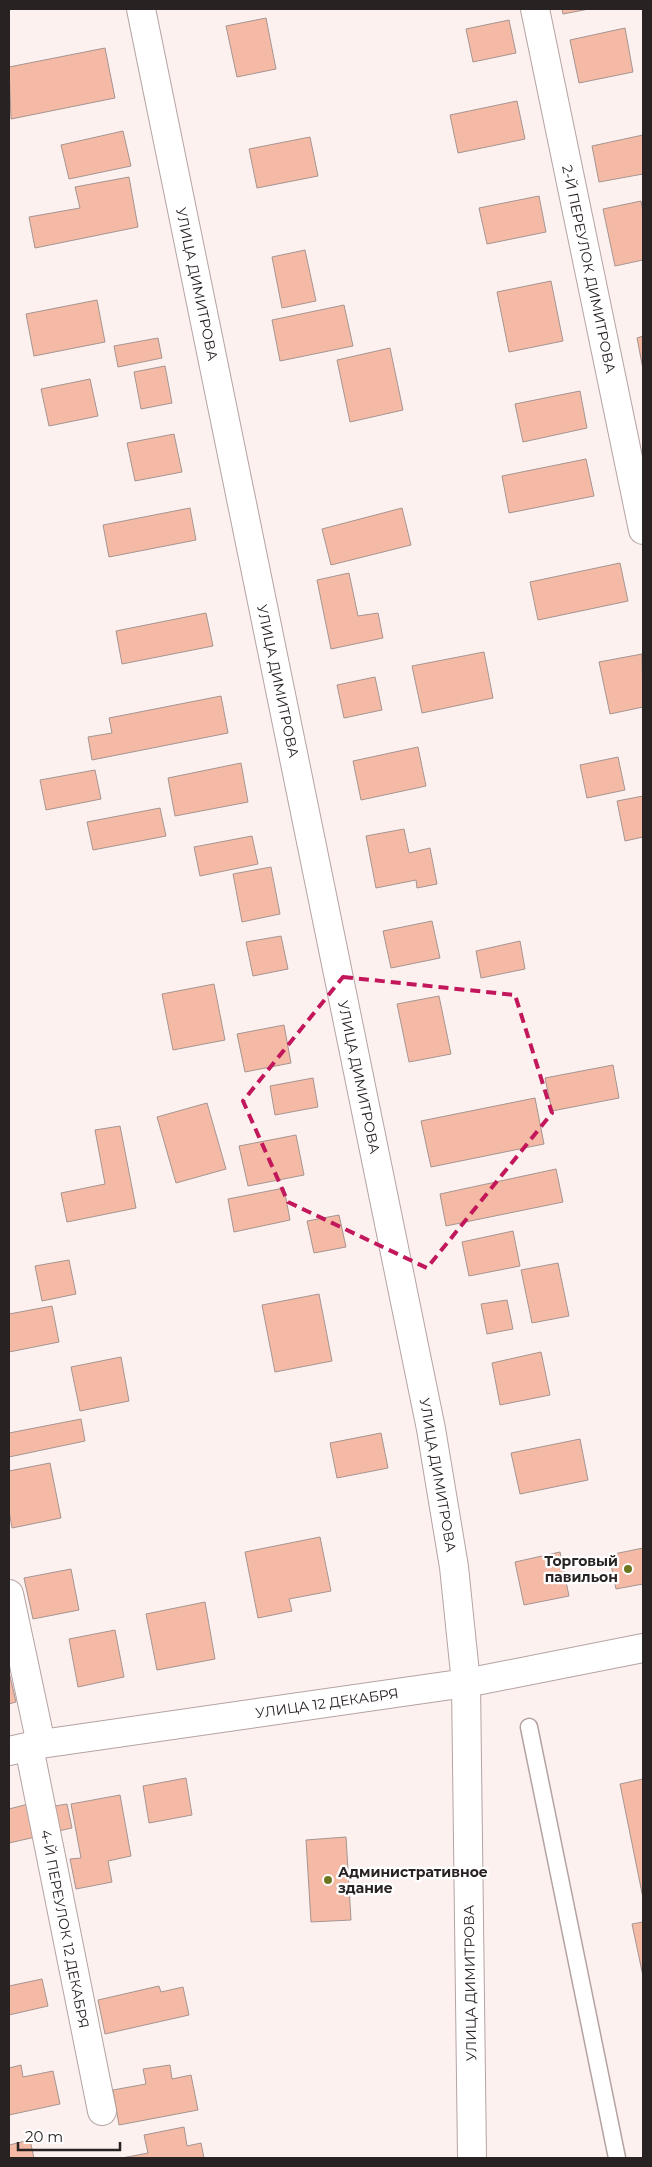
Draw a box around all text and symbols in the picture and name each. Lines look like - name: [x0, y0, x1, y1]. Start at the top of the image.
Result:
- street label: 2-Й ПЕРЕУЛОК ДИМИТРОВА: [558, 163, 620, 375]
- street label: УЛИЦА ДИМИТРОВА: [172, 206, 222, 363]
- street label: УЛИЦА ДИМИТРОВА: [253, 603, 303, 760]
- street label: УЛИЦА ДИМИТРОВА: [334, 999, 384, 1156]
- street label: УЛИЦА ДИМИТРОВА: [416, 1397, 461, 1554]
- place label: Торговый павильон: [544, 1552, 618, 1586]
- marker: Торговый павильон: [622, 1563, 634, 1575]
- street label: УЛИЦА 12 ДЕКАБРЯ: [254, 1684, 400, 1722]
- street label: 4-Й ПЕРЕУЛОК 12 ДЕКАБРЯ: [37, 1828, 93, 2030]
- place label: Административное здание: [338, 1863, 488, 1897]
- marker: Административное здание: [322, 1874, 334, 1886]
- street label: УЛИЦА ДИМИТРОВА: [460, 1904, 480, 2061]
- scale bar: [18, 2120, 120, 2152]
- text: 20 m: [25, 2127, 63, 2146]

